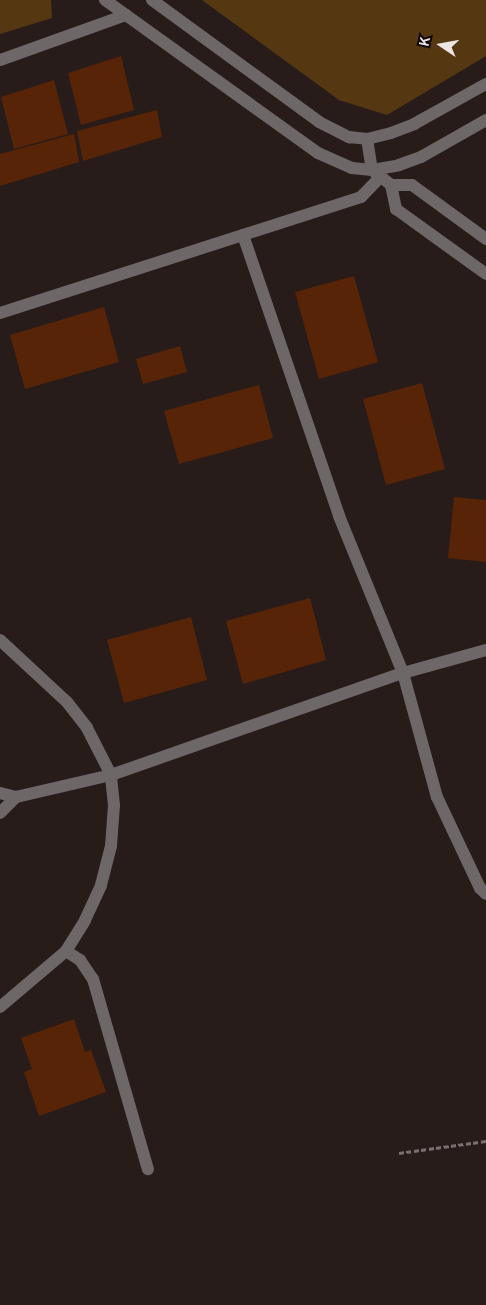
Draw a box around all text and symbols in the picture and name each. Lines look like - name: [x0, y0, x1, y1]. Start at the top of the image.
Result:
- north arrow: [416, 20, 466, 70]
- text: K: [416, 35, 435, 48]

